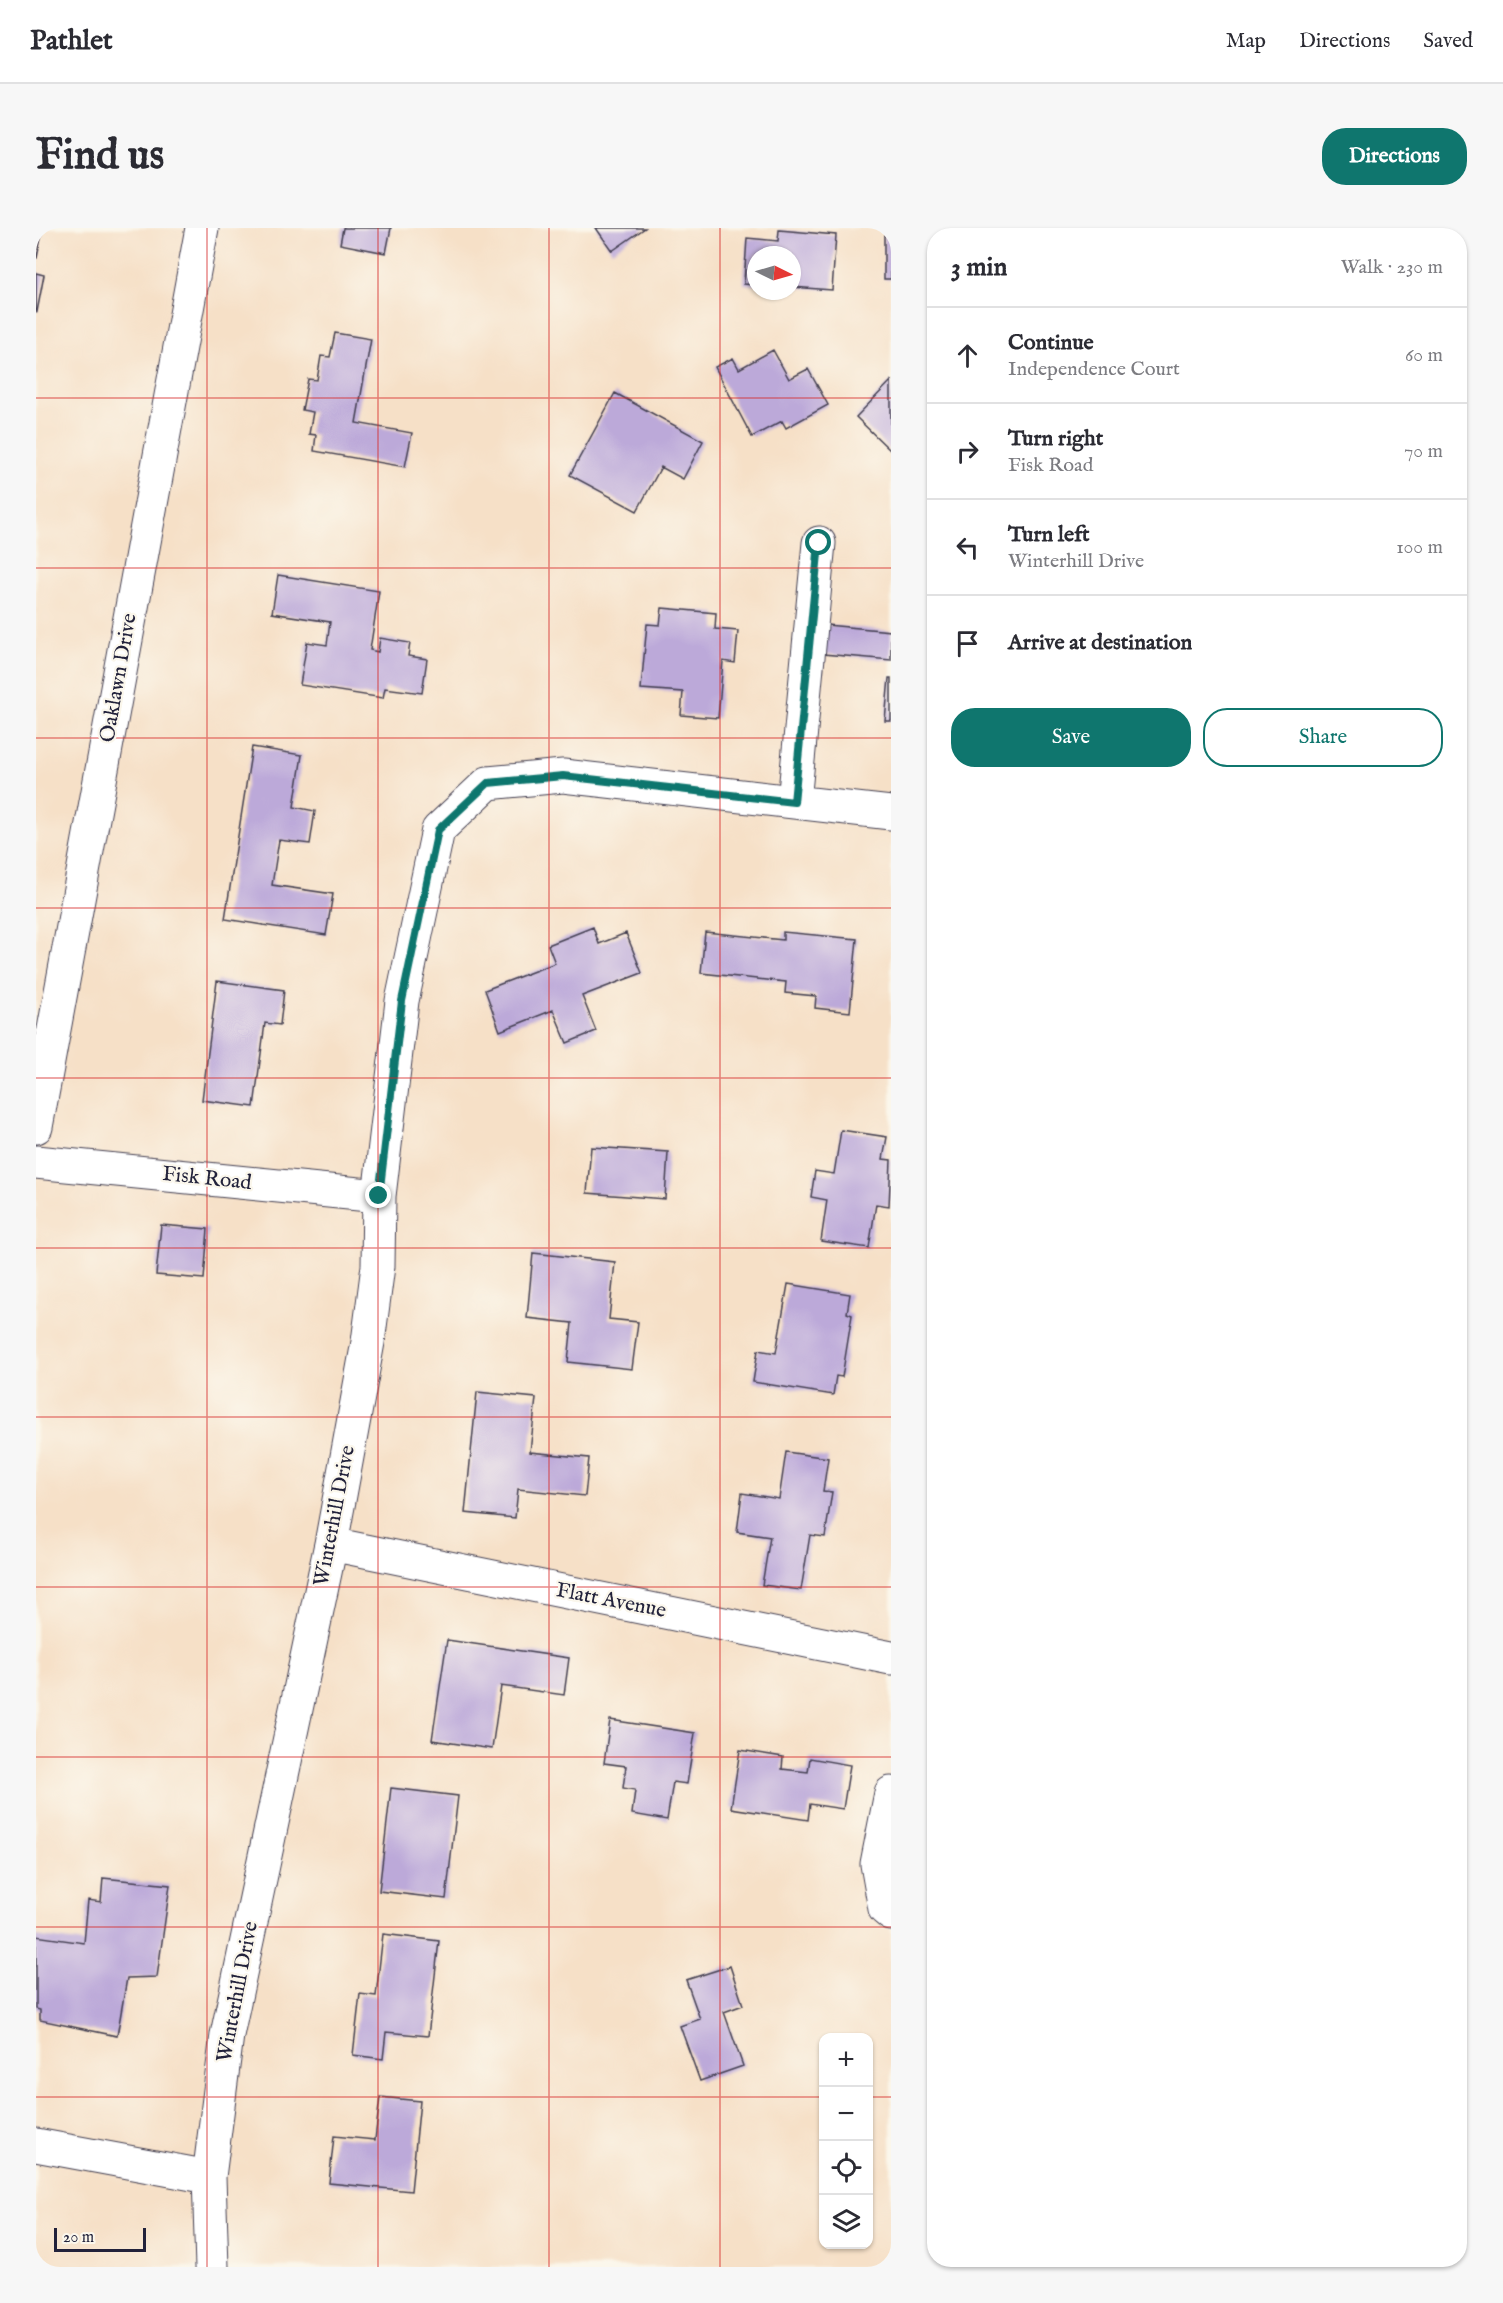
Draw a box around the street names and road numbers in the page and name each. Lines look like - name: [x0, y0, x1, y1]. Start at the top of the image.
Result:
- street label: Oaklawn Drive: [94, 611, 144, 745]
- street label: Fisk Road: [161, 1161, 254, 1197]
- street label: Winterhill Drive: [308, 1443, 362, 1589]
- street label: Flatt Avenue: [554, 1577, 669, 1625]
- street label: Winterhill Drive: [211, 1919, 265, 2065]

